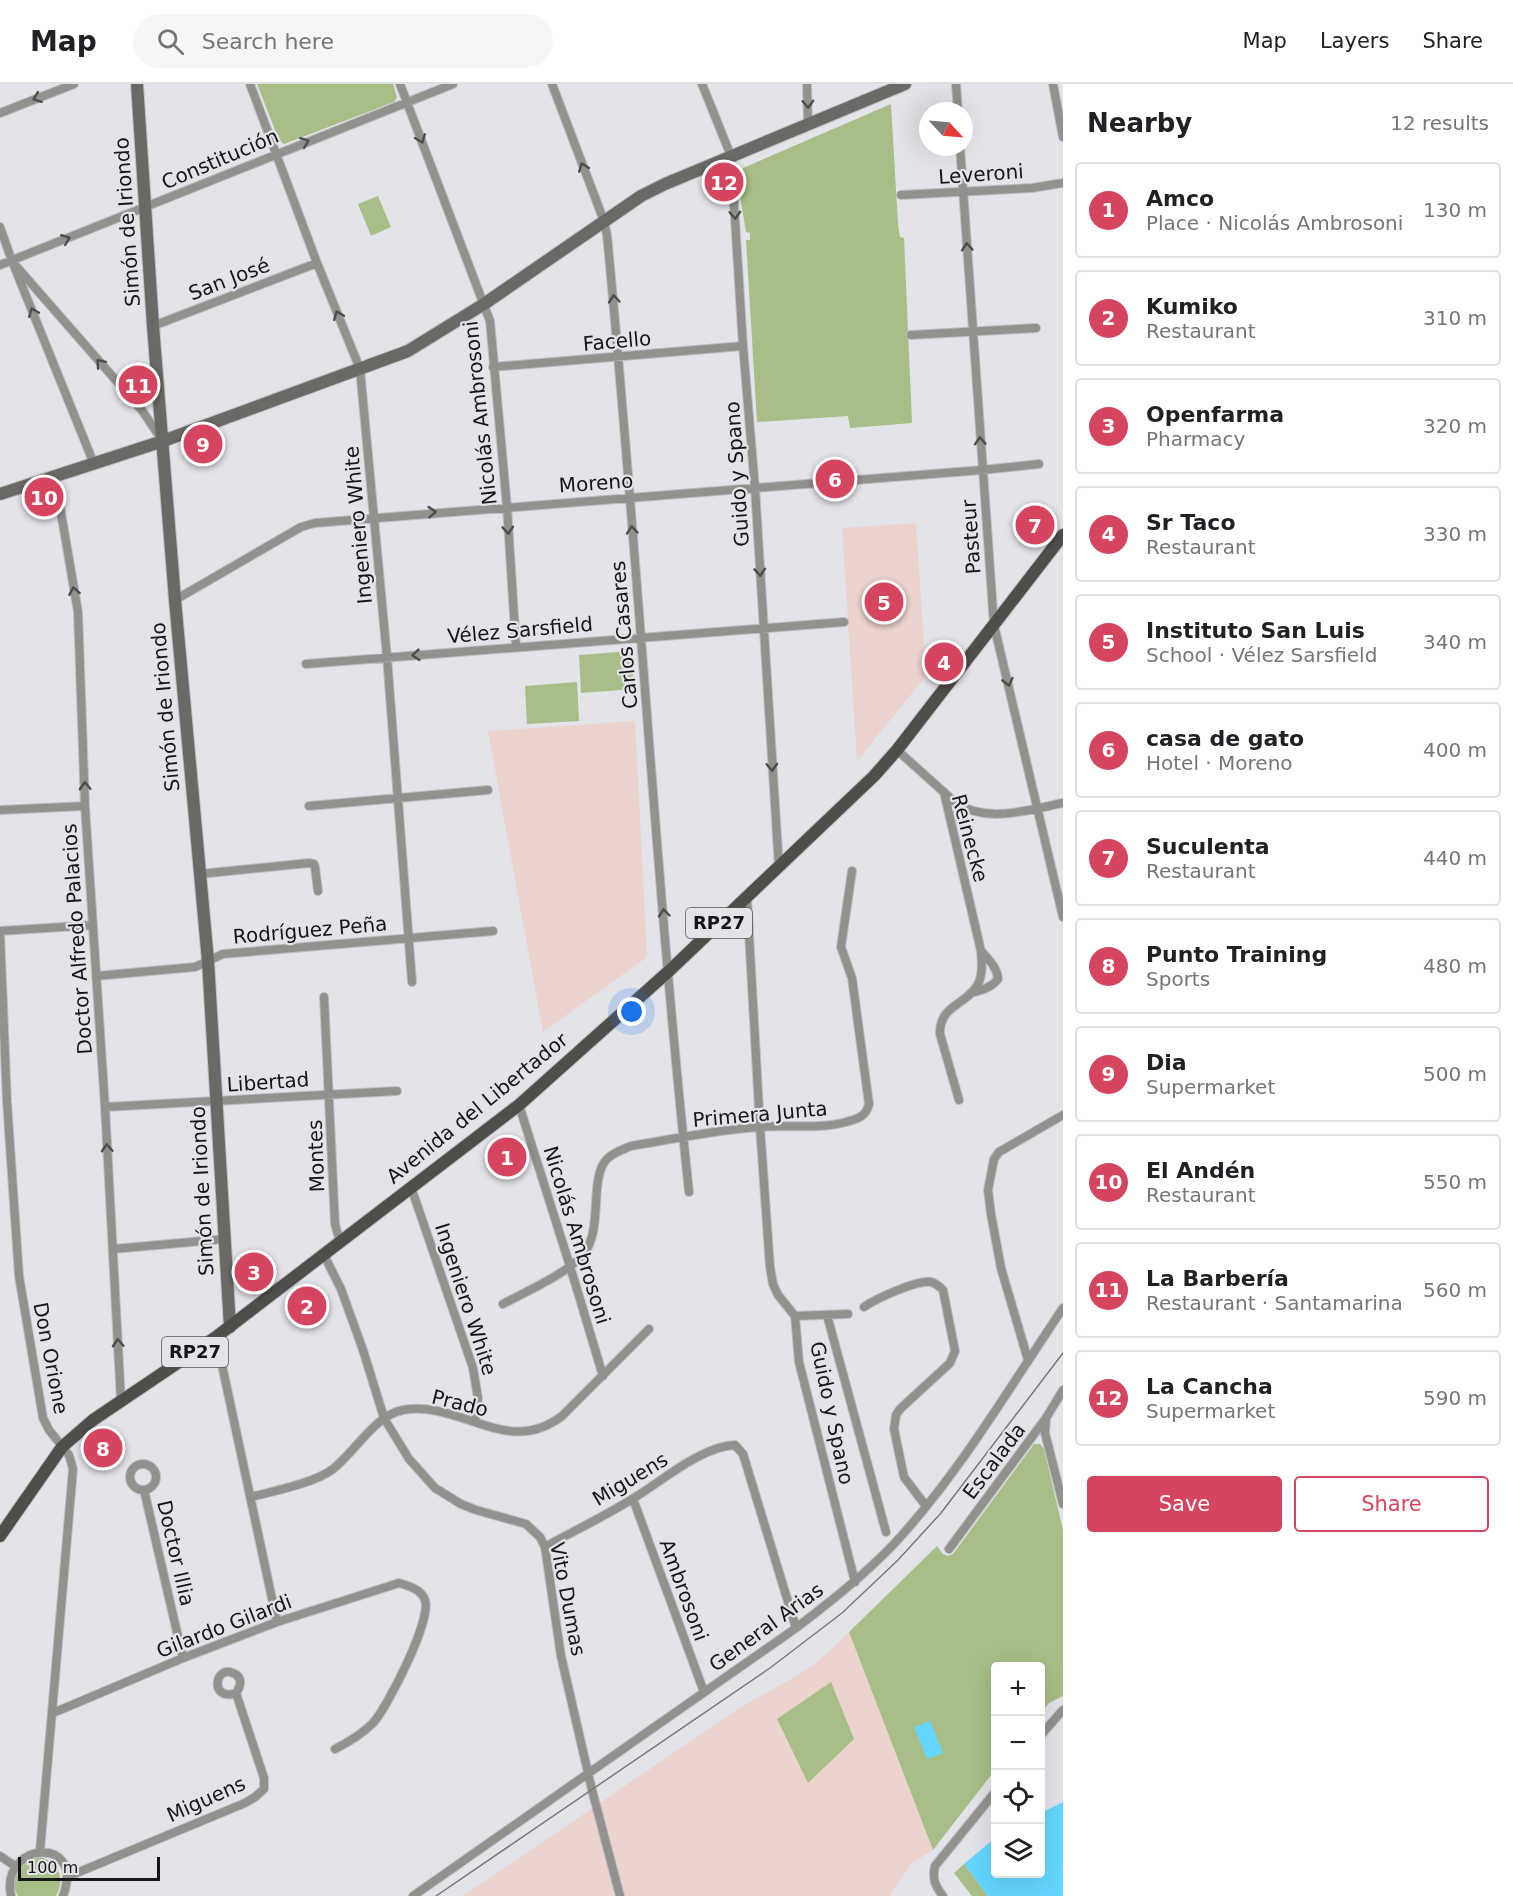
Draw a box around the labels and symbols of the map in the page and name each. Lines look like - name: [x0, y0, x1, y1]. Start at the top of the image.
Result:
- one-way arrow: [32, 91, 43, 104]
- one-way arrow: [801, 100, 814, 109]
- north arrow: [919, 102, 973, 156]
- street label: Constitución: [158, 124, 282, 194]
- one-way arrow: [413, 133, 426, 143]
- street label: Simón de Iriondo: [109, 136, 145, 308]
- one-way arrow: [299, 137, 310, 149]
- street label: Leveroni: [938, 159, 1024, 189]
- pin: 12: [704, 160, 744, 204]
- one-way arrow: [578, 162, 591, 173]
- one-way arrow: [728, 210, 741, 219]
- one-way arrow: [60, 234, 71, 246]
- one-way arrow: [961, 242, 974, 251]
- street label: San José: [185, 253, 273, 305]
- one-way arrow: [608, 295, 621, 304]
- one-way arrow: [27, 307, 40, 318]
- one-way arrow: [333, 310, 345, 321]
- street label: Nicolás Ambrosoni: [458, 320, 502, 506]
- street label: Facello: [582, 326, 652, 356]
- one-way arrow: [97, 359, 108, 370]
- pin: 11: [118, 362, 158, 408]
- street label: Guido y Spano: [720, 400, 754, 548]
- pin: 9: [184, 422, 222, 466]
- one-way arrow: [974, 437, 987, 446]
- street label: Ingeniero White: [339, 445, 377, 605]
- pin: 6: [816, 456, 854, 502]
- street label: Moreno: [558, 468, 634, 498]
- pin: 10: [24, 474, 63, 520]
- street label: Pasteur: [956, 498, 986, 575]
- pin: 7: [1016, 502, 1054, 548]
- one-way arrow: [427, 506, 436, 519]
- one-way arrow: [502, 525, 515, 534]
- one-way arrow: [626, 526, 639, 535]
- street label: Carlos Casares: [606, 560, 642, 710]
- one-way arrow: [754, 567, 767, 576]
- pin: 5: [864, 580, 904, 624]
- one-way arrow: [69, 587, 81, 596]
- street label: Vélez Sarsfield: [446, 612, 594, 648]
- street label: Simón de Iriondo: [146, 621, 184, 793]
- pin: 4: [924, 640, 964, 684]
- one-way arrow: [412, 648, 421, 661]
- one-way arrow: [1000, 677, 1013, 687]
- one-way arrow: [766, 762, 779, 771]
- one-way arrow: [78, 782, 91, 791]
- street label: Reinecke: [947, 791, 993, 885]
- street label: Doctor Alfredo Palacios: [57, 823, 97, 1055]
- one-way arrow: [658, 908, 671, 917]
- road number: RP27: [686, 908, 752, 938]
- street label: Rodríguez Peña: [232, 911, 388, 949]
- your location: [617, 997, 646, 1026]
- street label: Avenida del Libertador: [382, 1027, 573, 1189]
- street label: Libertad: [226, 1067, 310, 1097]
- street label: Primera Junta: [691, 1096, 829, 1132]
- street label: Simón de Iriondo: [186, 1106, 218, 1276]
- street label: Montes: [303, 1119, 329, 1193]
- pin: 1: [488, 1134, 526, 1180]
- street label: Nicolás Ambrosoni: [538, 1143, 616, 1327]
- one-way arrow: [101, 1144, 114, 1153]
- street label: Ingeniero White: [430, 1220, 502, 1378]
- pin: 3: [234, 1250, 274, 1294]
- pin: 2: [288, 1284, 326, 1328]
- street label: Don Orione: [28, 1300, 74, 1416]
- road number: RP27: [162, 1337, 228, 1367]
- one-way arrow: [111, 1339, 124, 1348]
- street label: Guido y Spano: [805, 1339, 859, 1487]
- street label: Prado: [429, 1384, 491, 1422]
- street label: Escalada: [958, 1418, 1030, 1504]
- pin: 8: [84, 1426, 122, 1470]
- street label: Miguens: [588, 1447, 672, 1511]
- street label: Doctor Illia: [152, 1498, 200, 1608]
- street label: Ambrosoni: [654, 1536, 714, 1644]
- street label: Vito Dumas: [545, 1540, 591, 1658]
- street label: General Arias: [704, 1578, 828, 1676]
- street label: Gilardo Gilardi: [153, 1589, 295, 1663]
- street label: Miguens: [163, 1771, 249, 1827]
- scale bar: [18, 1854, 160, 1882]

